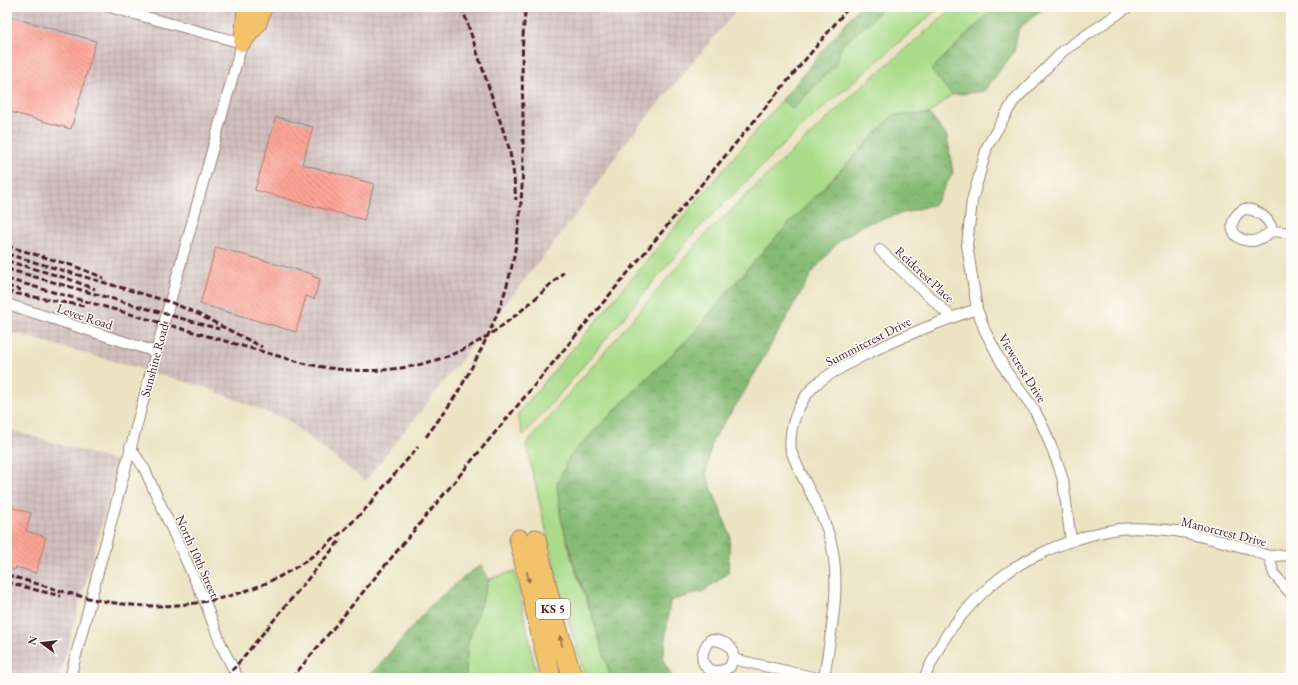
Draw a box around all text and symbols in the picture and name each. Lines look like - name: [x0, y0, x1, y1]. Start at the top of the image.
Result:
- street label: Reidcrest Place: [891, 243, 958, 306]
- street label: Levee Road: [55, 299, 115, 334]
- street label: Summitcrest Drive: [823, 313, 914, 370]
- street label: Sunshine Road: [136, 321, 173, 399]
- street label: Viewcrest Drive: [995, 330, 1051, 406]
- street label: North 10th Street: [172, 512, 223, 600]
- street label: Manorcrest Drive: [1179, 513, 1268, 550]
- one-way arrow: [525, 571, 531, 583]
- road number: KS 5: [536, 599, 570, 619]
- north arrow: [22, 623, 62, 663]
- text: N: [24, 634, 40, 647]
- one-way arrow: [558, 635, 564, 647]

